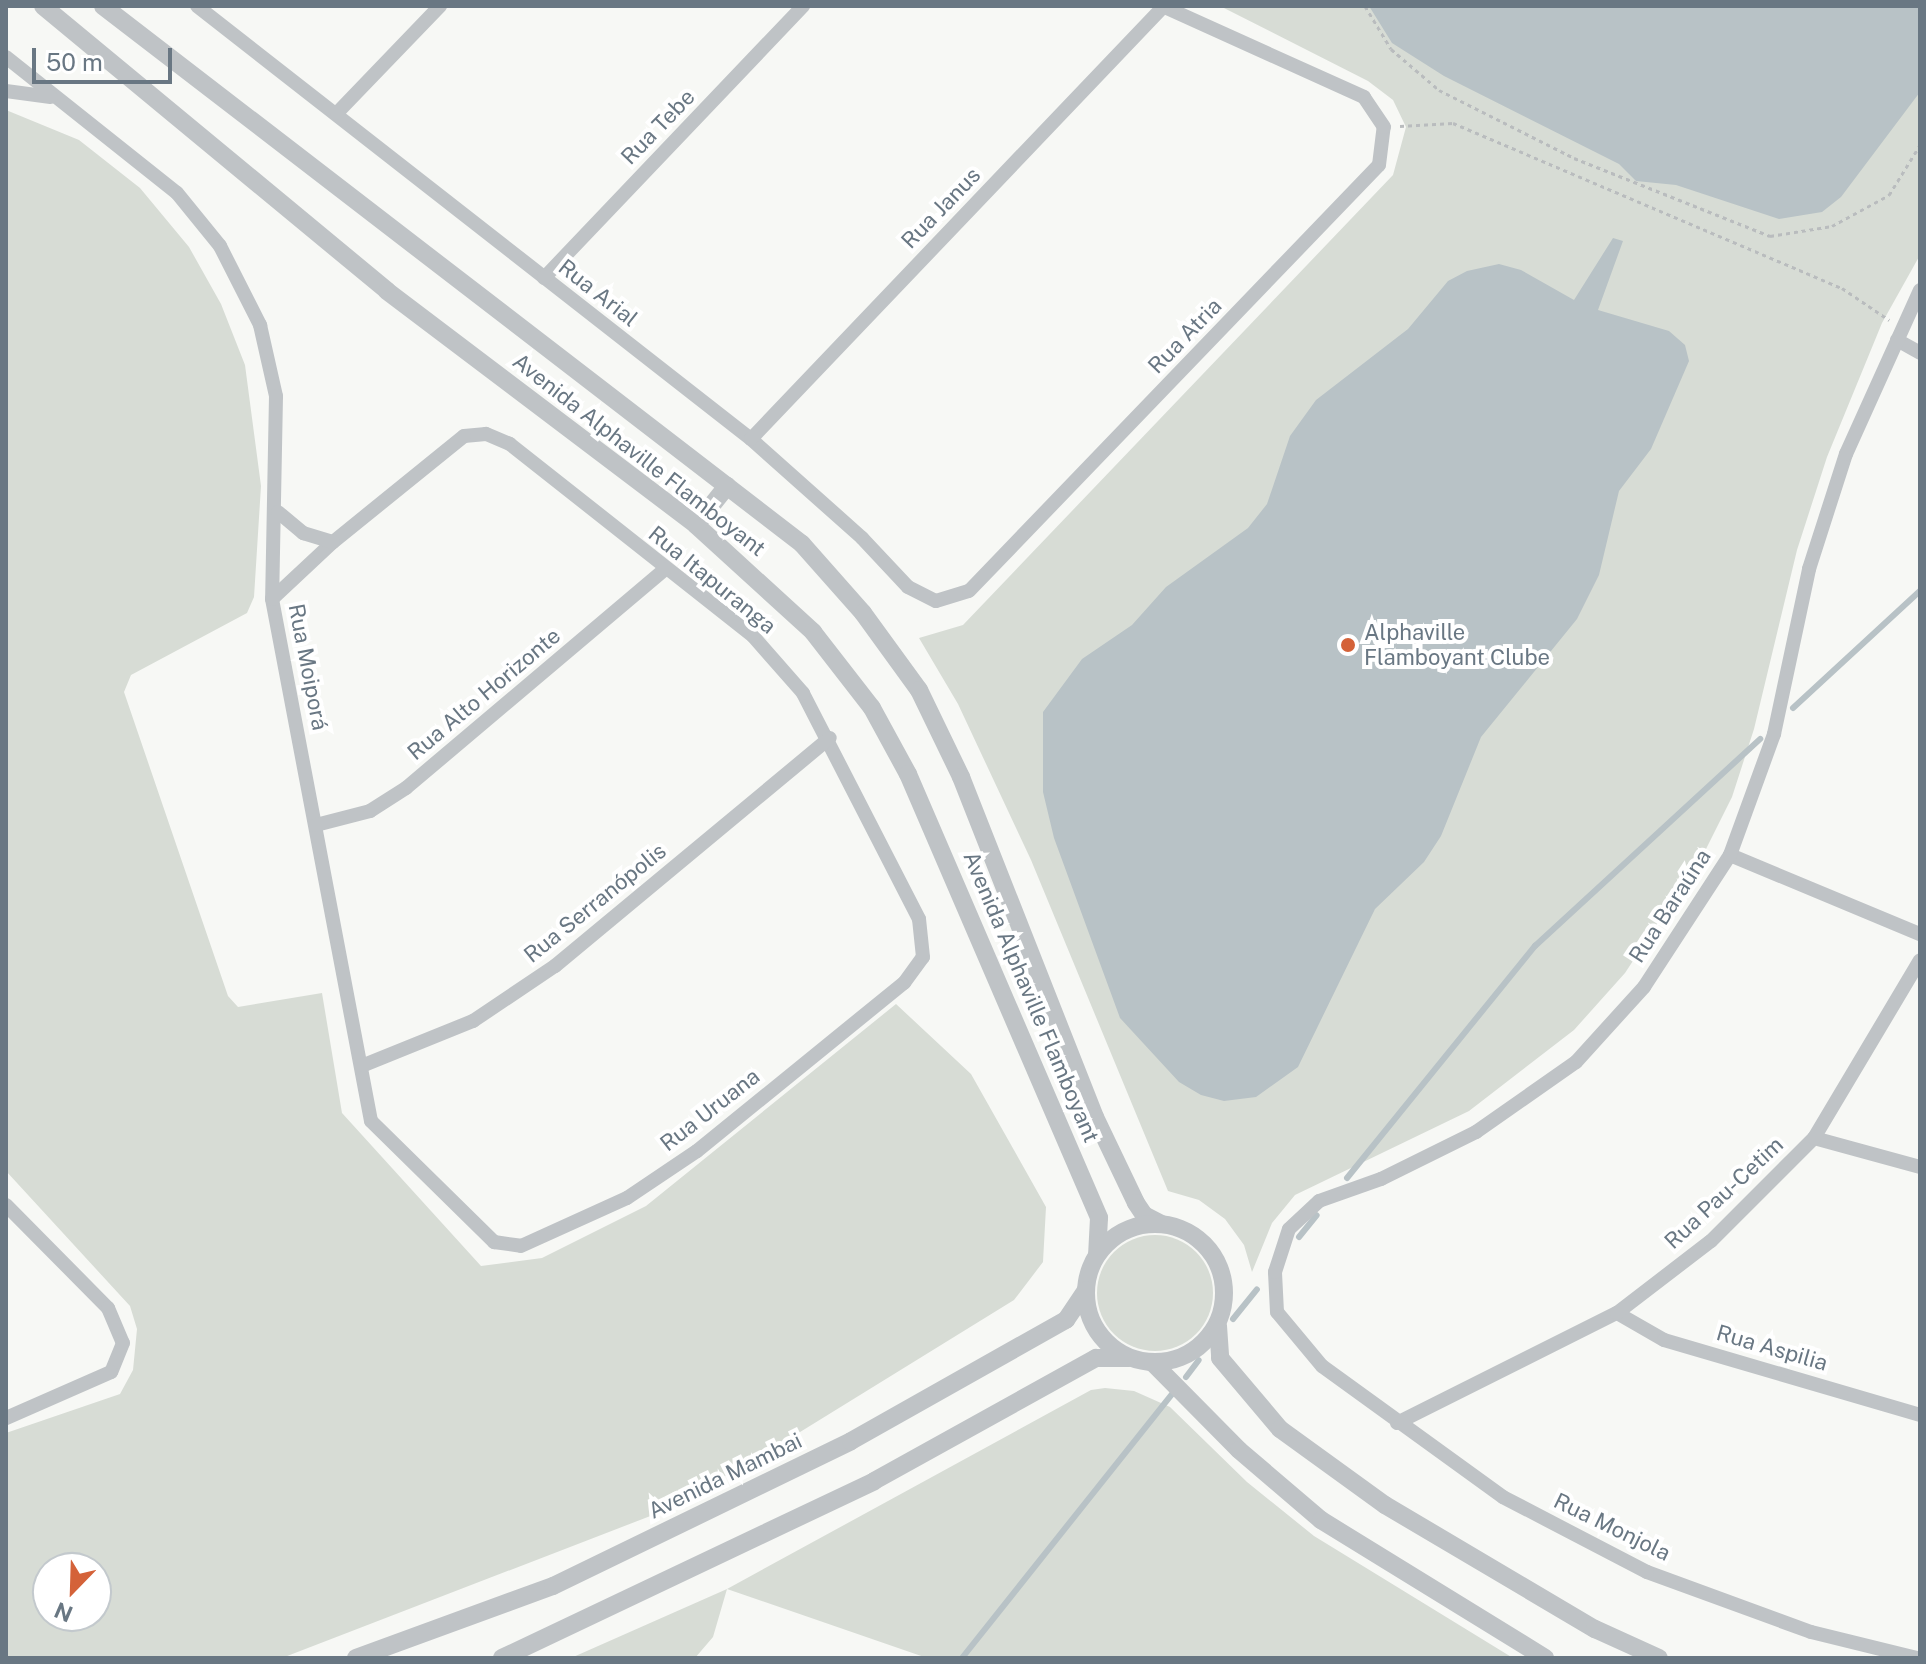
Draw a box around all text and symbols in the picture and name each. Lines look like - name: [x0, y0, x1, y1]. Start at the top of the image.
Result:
- scale bar: [36, 32, 176, 82]
- text: 50 m: [46, 48, 103, 76]
- street label: Rua Tebe: [616, 84, 700, 170]
- street label: Rua Janus: [896, 162, 986, 254]
- street label: Rua Arial: [553, 254, 643, 332]
- street label: Rua Atria: [1143, 293, 1227, 379]
- street label: Avenida Alphaville Flamboyant: [507, 348, 771, 562]
- street label: Rua Itapuranga: [643, 521, 781, 639]
- street label: Rua Moiporá: [283, 602, 333, 732]
- place label: Alphaville Flamboyant Clube: [1364, 619, 1550, 670]
- street label: Rua Alto Horizonte: [402, 622, 566, 766]
- marker: Alphaville Flamboyant Clube: [1339, 636, 1357, 654]
- street label: Rua Serranópolis: [519, 838, 671, 968]
- street label: Rua Baraúna: [1624, 844, 1716, 968]
- street label: Avenida Alphaville Flamboyant: [958, 847, 1104, 1147]
- street label: Rua Uruana: [655, 1063, 765, 1157]
- street label: Rua Pau-Cetim: [1659, 1131, 1789, 1255]
- street label: Rua Aspilia: [1713, 1320, 1831, 1376]
- street label: Avenida Mambai: [644, 1427, 806, 1525]
- street label: Rua Monjola: [1549, 1487, 1675, 1567]
- north arrow: [32, 1552, 112, 1632]
- text: N: [50, 1597, 76, 1628]

